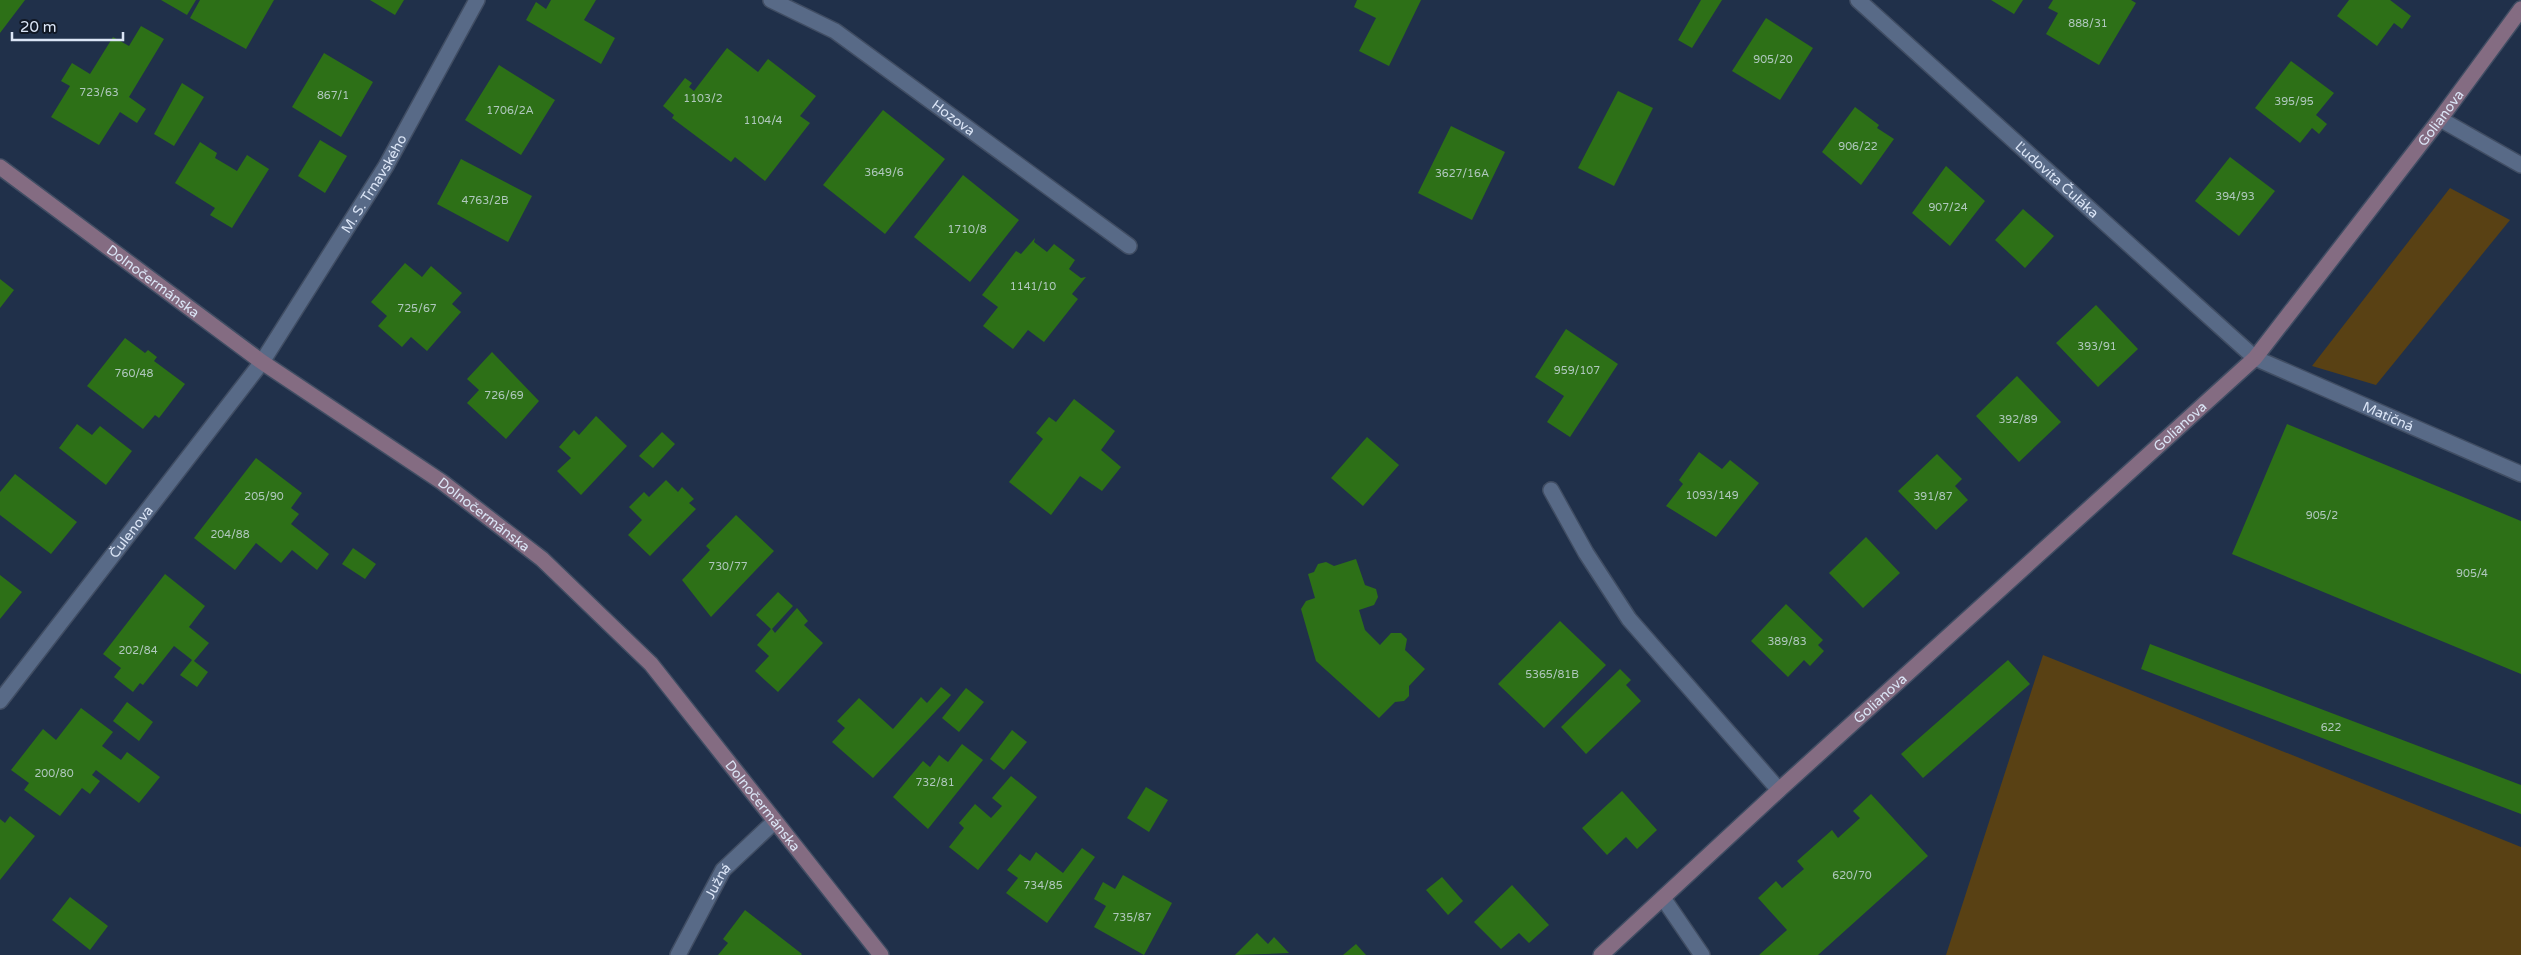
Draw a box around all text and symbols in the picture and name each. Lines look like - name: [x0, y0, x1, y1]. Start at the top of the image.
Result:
- scale bar: [12, 10, 124, 42]
- house number: 888/31: [2068, 17, 2108, 30]
- text: 20 m: [20, 18, 57, 36]
- house number: 905/20: [1753, 53, 1793, 66]
- house number: 723/63: [79, 86, 119, 99]
- street label: Golianova: [2414, 86, 2467, 149]
- house number: 867/1: [317, 89, 349, 102]
- house number: 1103/2: [683, 92, 723, 105]
- house number: 395/95: [2274, 95, 2314, 108]
- street label: Hozova: [929, 96, 979, 139]
- house number: 1706/2A: [486, 104, 534, 117]
- house number: 1104/4: [744, 114, 782, 127]
- street label: M. S. Trnavského: [337, 131, 410, 236]
- street label: Ľudovíta Čuláka: [2012, 137, 2102, 221]
- house number: 906/22: [1838, 140, 1878, 153]
- house number: 3649/6: [864, 166, 904, 179]
- house number: 3627/16A: [1435, 167, 1489, 180]
- house number: 394/93: [2215, 190, 2255, 203]
- house number: 4763/2B: [461, 194, 509, 207]
- house number: 907/24: [1928, 201, 1968, 214]
- house number: 1710/8: [947, 223, 987, 236]
- street label: Dolnočermánska: [103, 241, 203, 321]
- house number: 1141/10: [1010, 280, 1056, 293]
- house number: 725/67: [397, 302, 437, 315]
- house number: 393/91: [2077, 340, 2117, 353]
- house number: 959/107: [1554, 364, 1600, 377]
- house number: 760/48: [115, 367, 153, 380]
- house number: 726/69: [484, 389, 524, 402]
- street label: Golianova: [2150, 398, 2210, 455]
- street label: Matičná: [2360, 398, 2416, 435]
- house number: 392/89: [1998, 413, 2038, 426]
- street label: Dolnočermánska: [435, 474, 533, 555]
- house number: 1093/149: [1685, 489, 1739, 502]
- house number: 205/90: [244, 490, 284, 503]
- house number: 391/87: [1913, 490, 1953, 503]
- street label: Čulenova: [105, 502, 156, 561]
- house number: 905/2: [2306, 509, 2338, 522]
- house number: 204/88: [210, 528, 250, 541]
- house number: 730/77: [708, 560, 748, 573]
- house number: 905/4: [2456, 567, 2488, 580]
- house number: 389/83: [1767, 635, 1807, 648]
- house number: 202/84: [118, 644, 158, 657]
- house number: 5365/81B: [1525, 668, 1579, 681]
- street label: Golianova: [1850, 670, 1910, 727]
- house number: 622: [2321, 721, 2341, 734]
- street label: Dolnočermánska: [722, 757, 804, 855]
- house number: 200/80: [34, 767, 74, 780]
- house number: 732/81: [915, 776, 955, 789]
- street label: Južná: [701, 859, 734, 902]
- house number: 620/70: [1832, 869, 1872, 882]
- house number: 734/85: [1023, 879, 1063, 892]
- house number: 735/87: [1112, 911, 1152, 924]

